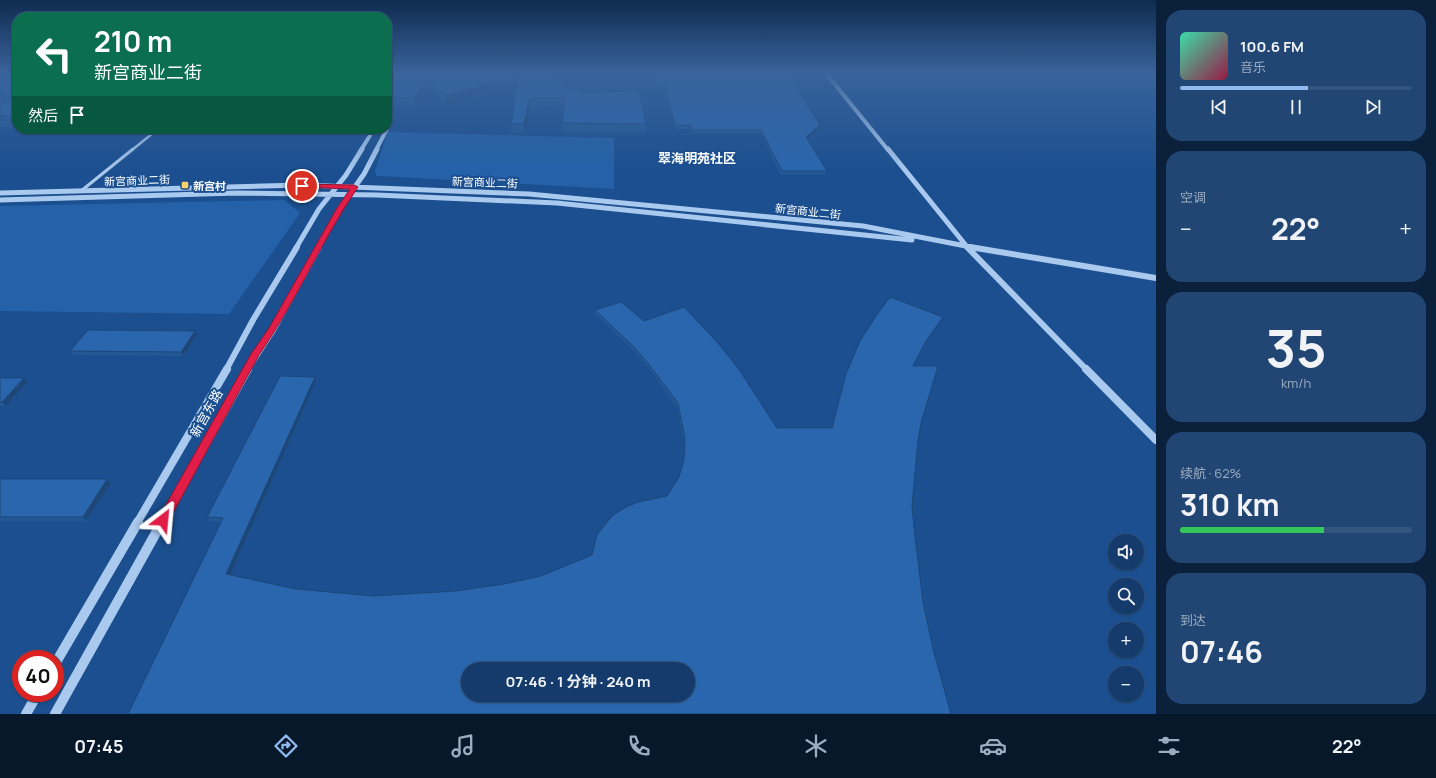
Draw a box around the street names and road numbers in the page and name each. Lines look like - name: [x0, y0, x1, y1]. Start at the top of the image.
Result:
- street label: 新宫商业二街: [104, 171, 170, 189]
- street label: 新宫商业二街: [452, 173, 518, 191]
- street label: 新宫商业二街: [774, 200, 842, 222]
- street label: 新宫东路: [186, 386, 226, 440]

